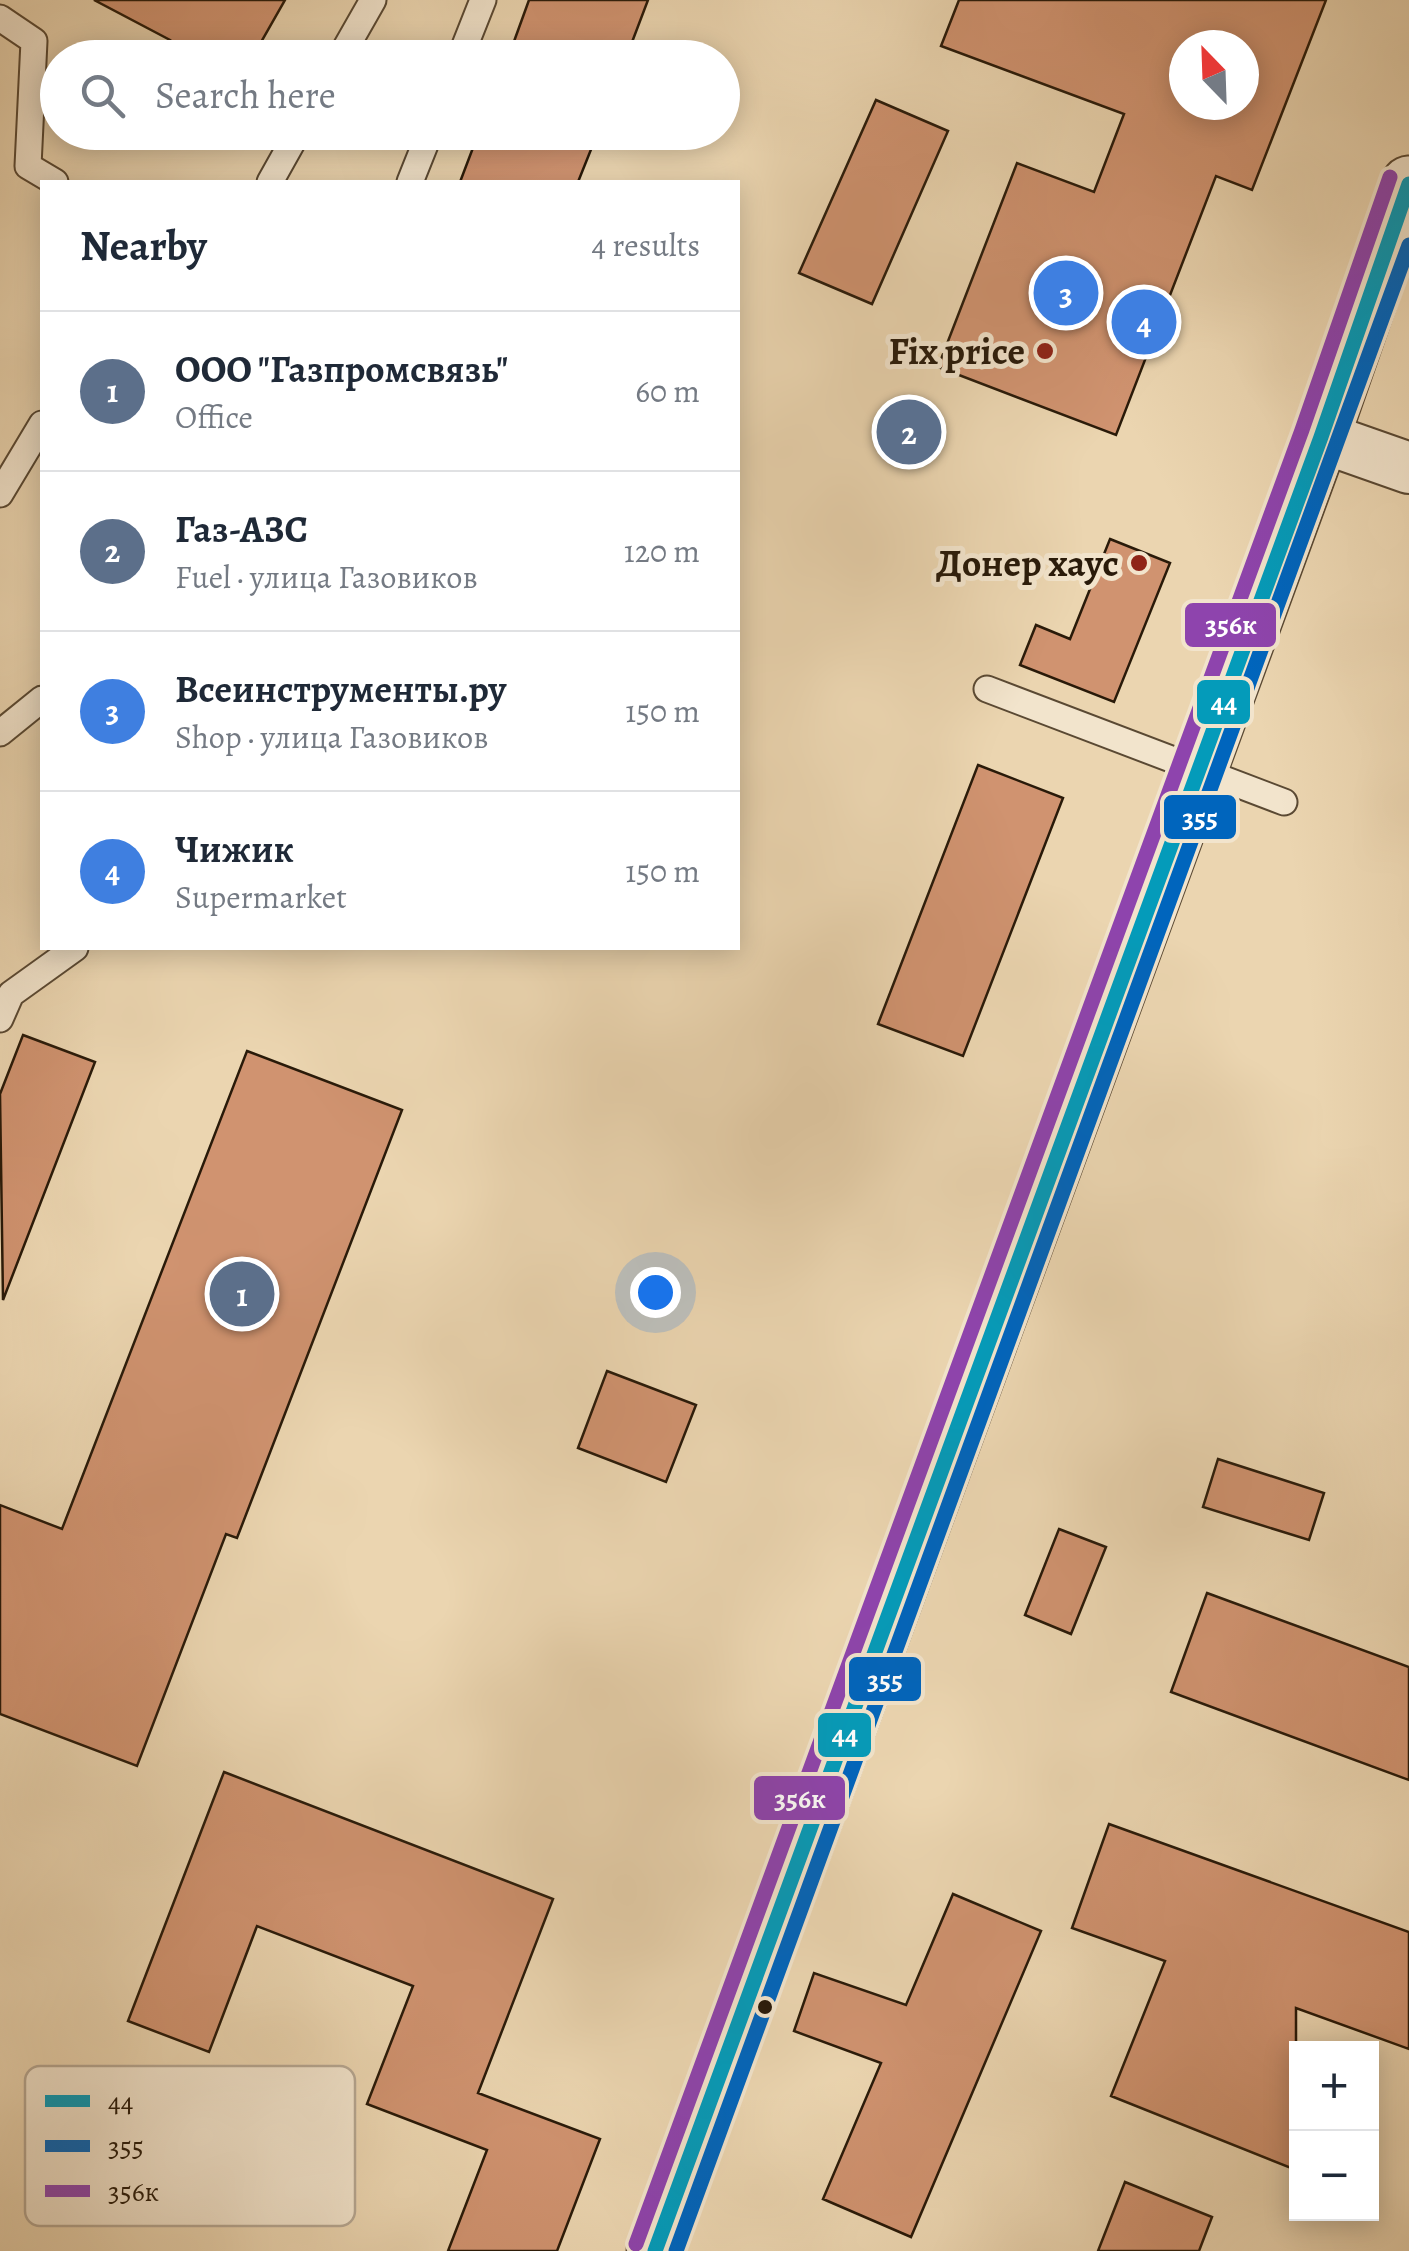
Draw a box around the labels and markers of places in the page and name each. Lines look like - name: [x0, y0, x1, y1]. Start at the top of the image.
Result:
- pin: 3: [1034, 256, 1098, 330]
- pin: 4: [1112, 284, 1176, 360]
- place label: Fix price: [889, 325, 1025, 377]
- marker: Fix price: [1034, 340, 1056, 362]
- pin: 2: [876, 394, 942, 470]
- place label: Донер хаус: [936, 537, 1119, 589]
- marker: Донер хаус: [1128, 552, 1150, 574]
- pin: 1: [210, 1256, 274, 1332]
- unlabelled marker: [755, 1997, 775, 2017]

